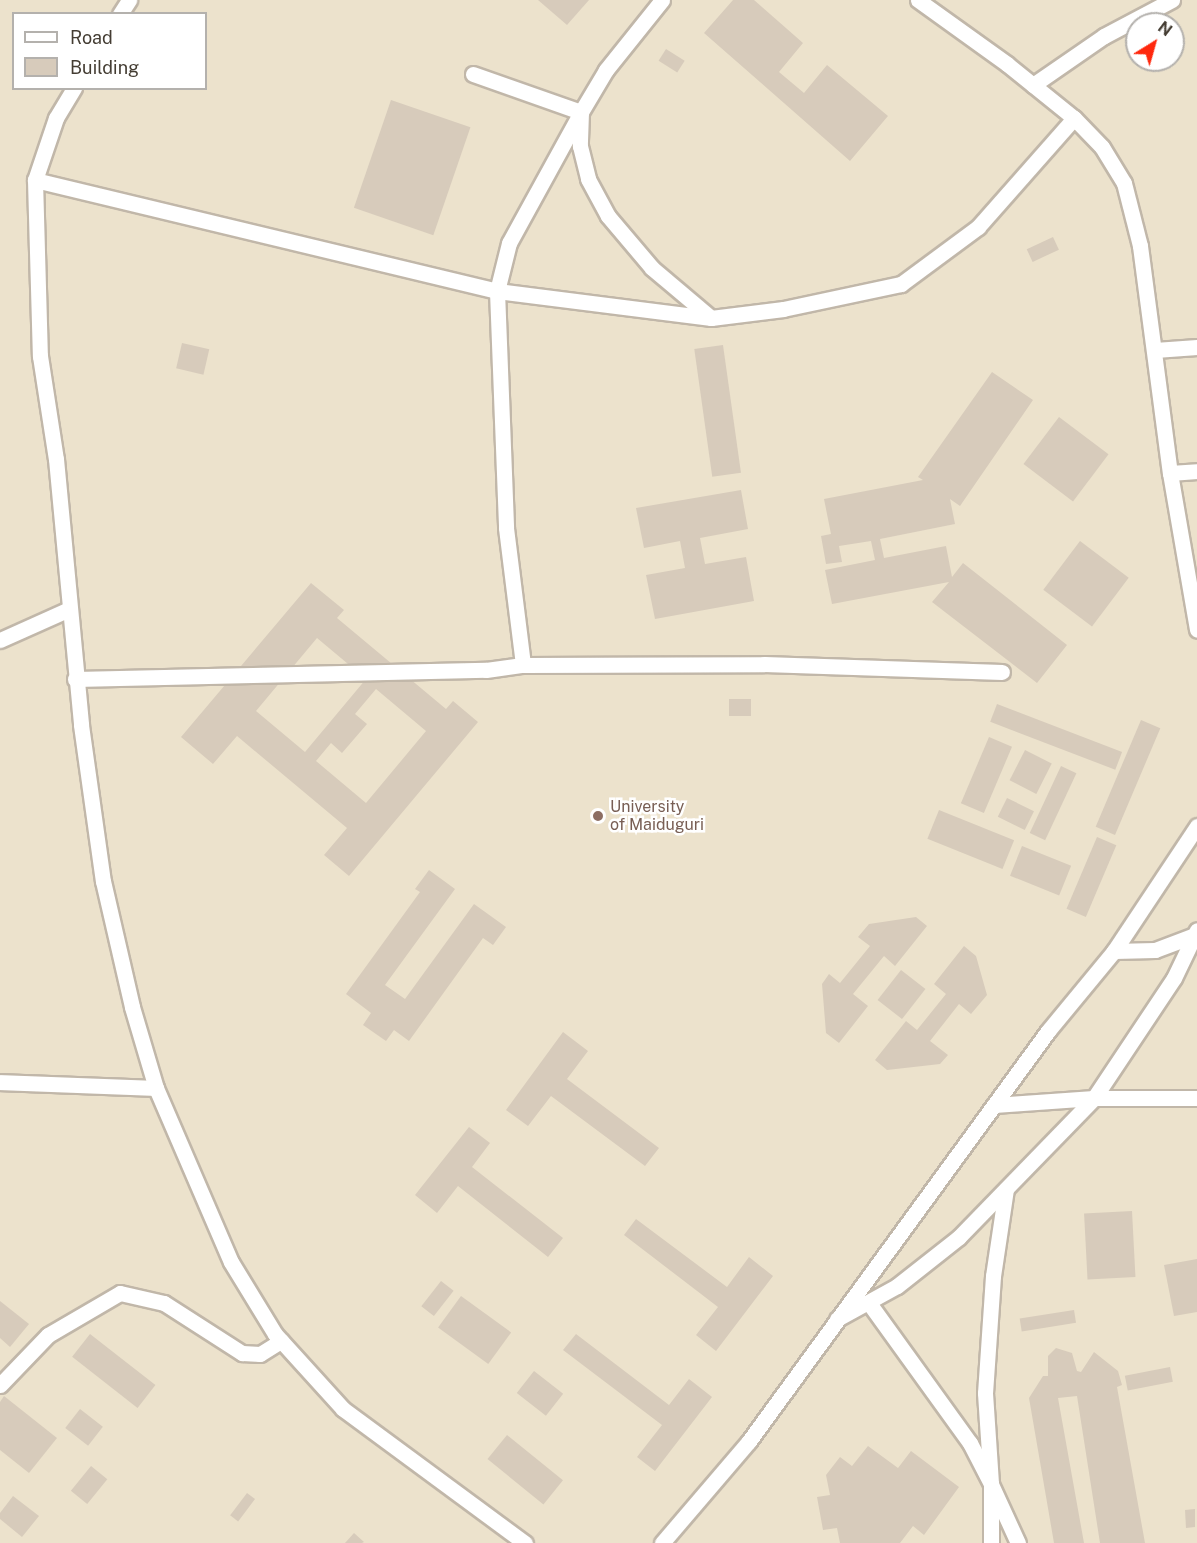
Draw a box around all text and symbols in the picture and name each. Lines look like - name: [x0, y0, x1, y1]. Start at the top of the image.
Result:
- legend: [12, 12, 207, 90]
- north arrow: [1125, 12, 1185, 72]
- text: N: [1154, 17, 1176, 40]
- text: Road: [70, 27, 113, 48]
- text: Building: [70, 57, 139, 78]
- place label: University of Maiduguri: [610, 797, 704, 835]
- marker: University of Maiduguri: [591, 809, 605, 823]

